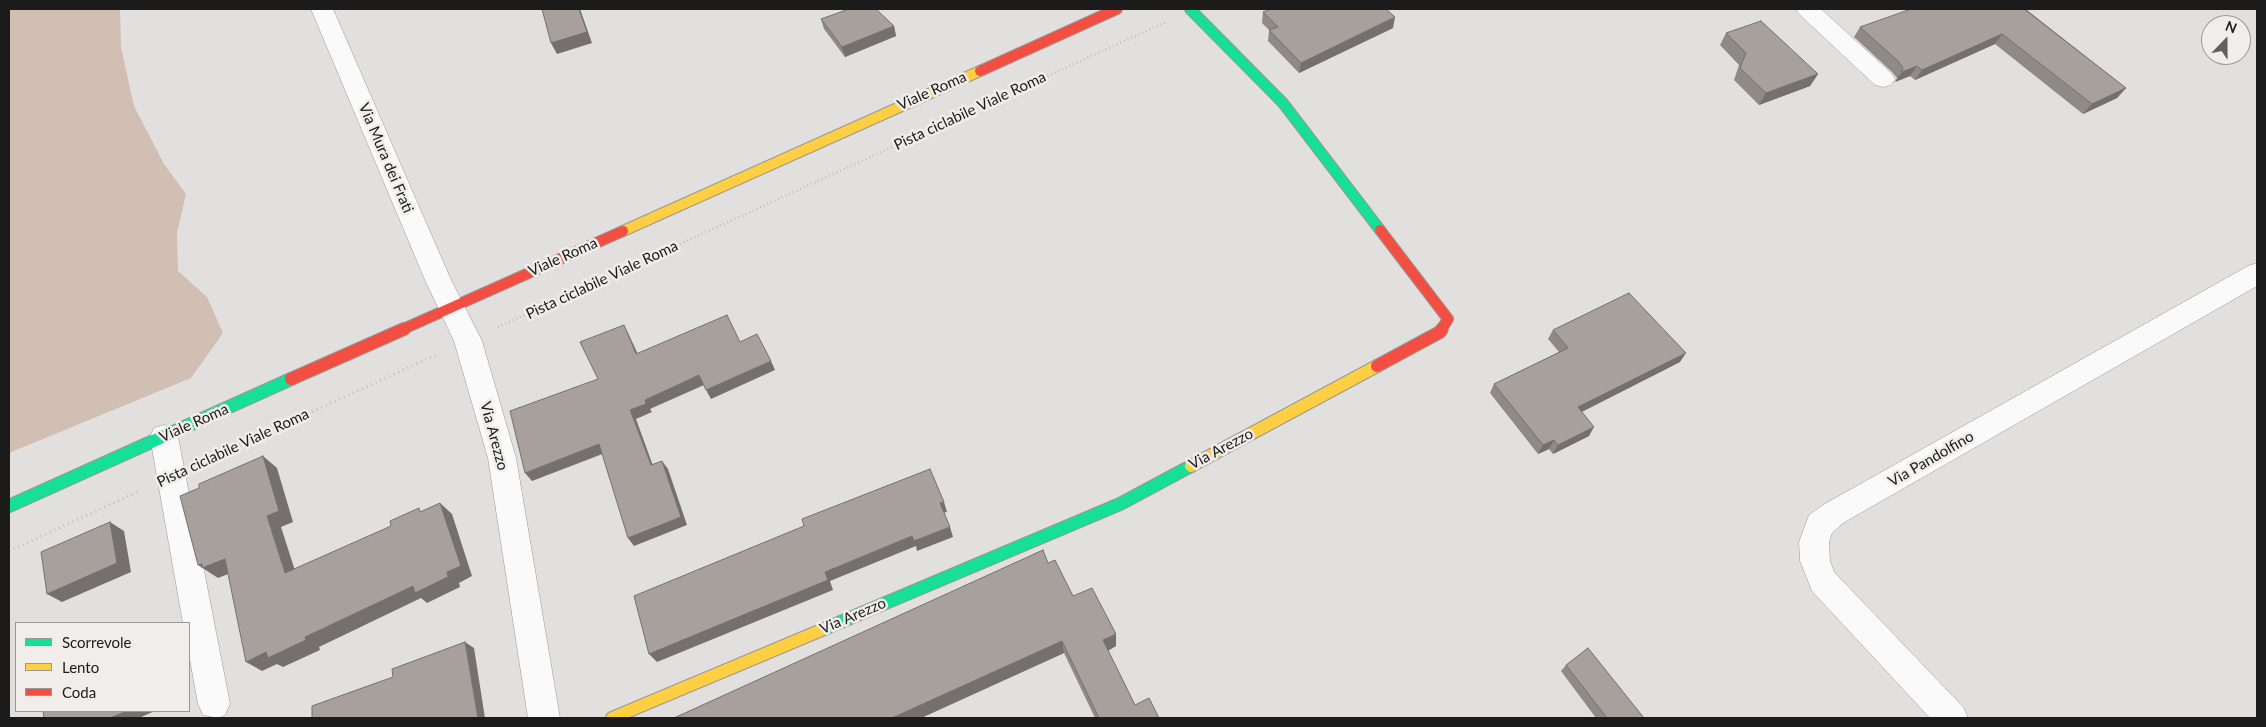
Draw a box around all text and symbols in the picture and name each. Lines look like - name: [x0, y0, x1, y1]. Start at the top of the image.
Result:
- north arrow: [2201, 15, 2251, 65]
- text: N: [2223, 17, 2240, 36]
- street label: Pista ciclabile Viale Roma: [891, 68, 1049, 154]
- street label: Viale Roma: [895, 68, 969, 114]
- street label: Via Mura dei Frati: [355, 100, 417, 216]
- street label: Viale Roma: [526, 234, 600, 280]
- street label: Pista ciclabile Viale Roma: [523, 237, 681, 323]
- street label: Viale Roma: [157, 400, 231, 446]
- street label: Via Arezzo: [476, 400, 512, 472]
- street label: Pista ciclabile Viale Roma: [154, 405, 312, 491]
- street label: Via Arezzo: [1186, 425, 1256, 473]
- street label: Via Pandolfino: [1885, 427, 1977, 491]
- street label: Via Arezzo: [817, 594, 889, 638]
- legend: [15, 622, 190, 712]
- text: Scorrevole: [62, 633, 132, 651]
- text: Lento: [62, 658, 99, 676]
- text: Coda: [62, 683, 96, 701]

